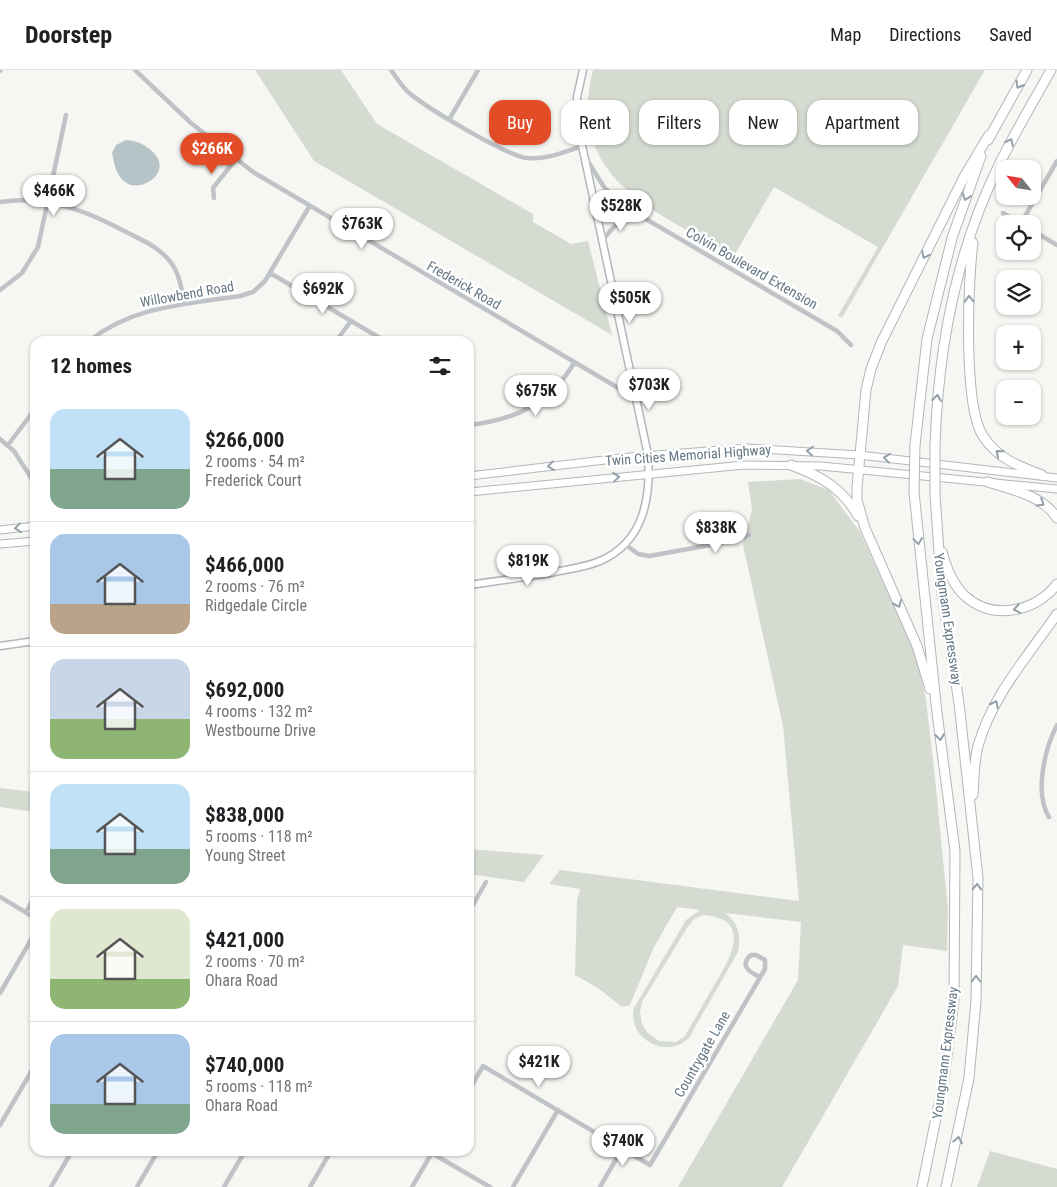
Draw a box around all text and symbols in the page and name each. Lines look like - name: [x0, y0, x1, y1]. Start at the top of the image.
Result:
- text: Doorstep: [25, 21, 112, 49]
- text: Map: [830, 24, 861, 45]
- text: Directions: [889, 24, 961, 45]
- text: Saved: [989, 24, 1032, 45]
- one-way arrow: [1015, 79, 1025, 88]
- chip: Buy: [489, 100, 551, 145]
- chip: Rent: [561, 100, 629, 145]
- chip: Filters: [639, 100, 719, 145]
- chip: New: [729, 100, 797, 145]
- chip: Apartment: [807, 100, 918, 145]
- pin: $266K: [177, 132, 247, 175]
- text: $266K: [191, 139, 233, 158]
- one-way arrow: [1004, 139, 1014, 148]
- north arrow: [996, 160, 1041, 205]
- map controls: [996, 160, 1041, 425]
- pin: $466K: [19, 174, 89, 217]
- text: $466K: [33, 181, 75, 200]
- pin: $528K: [586, 190, 656, 232]
- one-way arrow: [962, 192, 972, 201]
- text: $528K: [600, 196, 642, 215]
- pin: $763K: [327, 208, 397, 250]
- text: $763K: [341, 214, 383, 233]
- button: locate: [996, 215, 1041, 260]
- street label: Colvin Boulevard Extension: [683, 224, 821, 312]
- one-way arrow: [921, 250, 931, 259]
- street label: Frederick Road: [424, 257, 504, 313]
- button: layers: [996, 270, 1041, 315]
- pin: $692K: [288, 272, 358, 315]
- street label: Willowbend Road: [139, 278, 235, 310]
- text: $692K: [302, 279, 344, 298]
- pin: $505K: [595, 282, 665, 324]
- text: $505K: [609, 288, 651, 307]
- one-way arrow: [963, 295, 974, 303]
- button: +: [996, 325, 1041, 370]
- icon: filters: [426, 352, 454, 380]
- text: 12 homes: [50, 354, 132, 378]
- pin: $703K: [614, 368, 684, 411]
- pin: $675K: [501, 374, 571, 417]
- text: $703K: [628, 375, 670, 394]
- button: −: [996, 380, 1041, 425]
- text: $675K: [515, 381, 557, 400]
- one-way arrow: [931, 393, 942, 401]
- text: $266,000: [205, 428, 284, 452]
- icon: home: [90, 429, 150, 489]
- street label: Twin Cities Memorial Highway: [605, 441, 772, 469]
- one-way arrow: [806, 446, 814, 457]
- one-way arrow: [995, 450, 1004, 459]
- text: 2 rooms · 54 m²: [205, 452, 305, 471]
- one-way arrow: [883, 453, 891, 464]
- one-way arrow: [547, 460, 555, 471]
- text: Frederick Court: [205, 471, 302, 490]
- one-way arrow: [612, 472, 620, 483]
- one-way arrow: [1035, 496, 1044, 506]
- pin: $838K: [681, 512, 751, 554]
- text: $838K: [695, 518, 737, 537]
- one-way arrow: [13, 522, 21, 533]
- one-way arrow: [912, 537, 923, 545]
- pin: $819K: [493, 544, 563, 587]
- text: $819K: [507, 551, 549, 570]
- street label: Youngmann Expressway: [931, 552, 965, 686]
- text: $466,000: [205, 553, 284, 577]
- icon: home: [90, 554, 150, 614]
- text: 2 rooms · 76 m²: [205, 577, 305, 596]
- text: Ridgedale Circle: [205, 596, 307, 615]
- one-way arrow: [892, 599, 903, 608]
- one-way arrow: [1013, 604, 1021, 614]
- text: $692,000: [205, 678, 284, 702]
- icon: home: [90, 679, 150, 739]
- one-way arrow: [989, 701, 999, 710]
- text: 4 rooms · 132 m²: [205, 702, 313, 721]
- text: Westbourne Drive: [205, 721, 316, 740]
- one-way arrow: [934, 733, 945, 741]
- text: $838,000: [205, 803, 284, 827]
- icon: home: [90, 804, 150, 864]
- text: 5 rooms · 118 m²: [205, 827, 313, 846]
- text: Young Street: [205, 846, 285, 865]
- one-way arrow: [972, 883, 983, 891]
- text: $421,000: [205, 928, 284, 952]
- icon: home: [90, 929, 150, 989]
- text: 2 rooms · 70 m²: [205, 952, 305, 971]
- text: Ohara Road: [205, 971, 278, 990]
- one-way arrow: [971, 974, 981, 982]
- street label: Youngmann Expressway: [929, 986, 961, 1120]
- street label: Countrygate Lane: [671, 1008, 733, 1100]
- pin: $421K: [504, 1046, 574, 1088]
- text: $421K: [518, 1052, 560, 1071]
- text: $740,000: [205, 1053, 284, 1077]
- icon: home: [90, 1054, 150, 1114]
- text: 5 rooms · 118 m²: [205, 1077, 313, 1096]
- text: Ohara Road: [205, 1096, 278, 1115]
- pin: $740K: [588, 1124, 658, 1167]
- text: $740K: [602, 1131, 644, 1150]
- one-way arrow: [952, 1135, 962, 1144]

